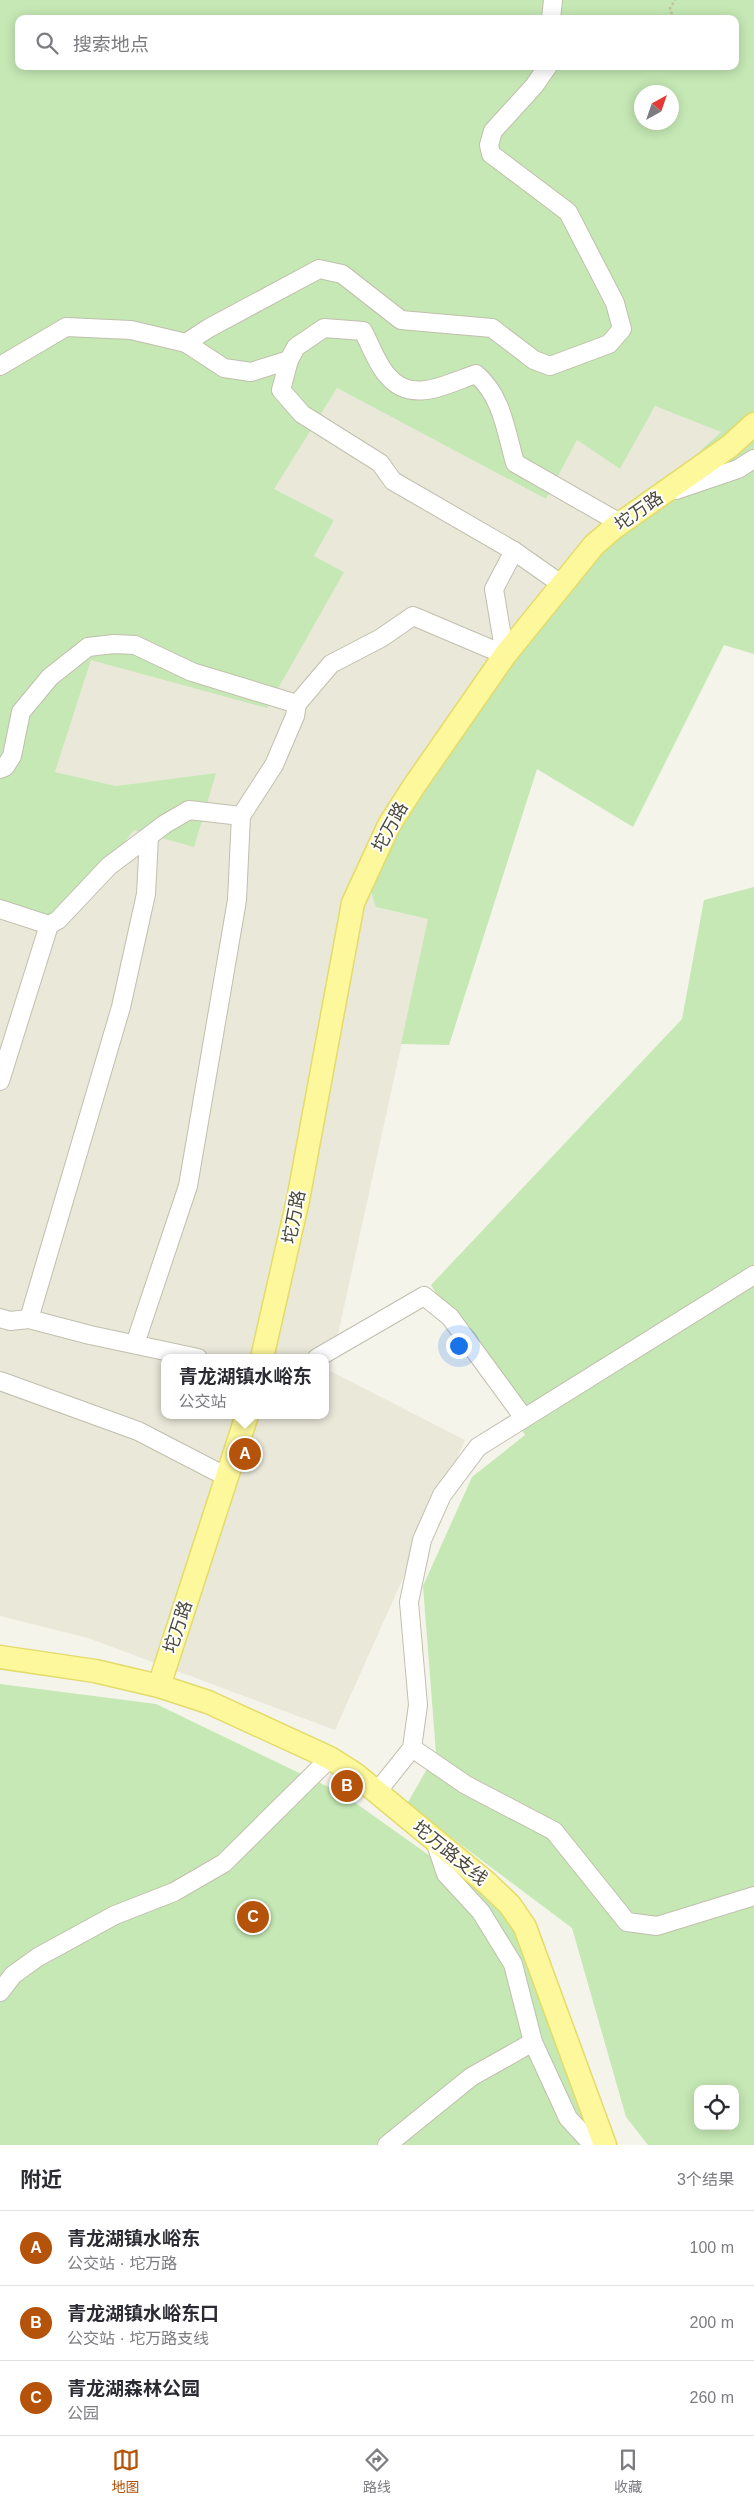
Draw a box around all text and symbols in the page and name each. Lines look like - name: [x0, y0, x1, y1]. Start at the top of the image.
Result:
- search box: [15, 15, 739, 70]
- icon: search: [33, 29, 61, 57]
- text: 搜索地点: [73, 34, 149, 55]
- north arrow: [634, 85, 679, 130]
- street label: 坨万路: [611, 487, 667, 535]
- street label: 坨万路: [368, 799, 412, 855]
- street label: 坨万路: [279, 1189, 309, 1245]
- your location: [446, 1333, 472, 1359]
- popup: [161, 1354, 329, 1419]
- text: 青龙湖镇水峪东: [178, 1366, 312, 1387]
- text: 公交站: [178, 1393, 227, 1410]
- pin: A: [229, 1435, 261, 1473]
- street label: 坨万路: [160, 1598, 196, 1656]
- pin: B: [331, 1767, 363, 1805]
- street label: 坨万路支线: [409, 1817, 491, 1889]
- pin: C: [237, 1898, 269, 1936]
- map controls: [694, 2085, 739, 2130]
- button: locate: [694, 2085, 739, 2130]
- text: 附近: [20, 2168, 62, 2191]
- text: 3个结果: [677, 2171, 734, 2188]
- text: 青龙湖镇水峪东: [67, 2228, 200, 2249]
- text: A: [30, 2239, 42, 2256]
- text: 100 m: [690, 2239, 734, 2256]
- text: 公交站 · 坨万路: [67, 2255, 177, 2272]
- text: 青龙湖镇水峪东口: [67, 2303, 219, 2324]
- text: B: [30, 2314, 42, 2331]
- text: 200 m: [690, 2314, 734, 2331]
- text: 公交站 · 坨万路支线: [67, 2330, 209, 2347]
- text: 青龙湖森林公园: [67, 2378, 200, 2399]
- text: C: [30, 2389, 42, 2406]
- text: 260 m: [690, 2389, 734, 2406]
- text: 公园: [67, 2405, 99, 2422]
- tab: 地图: [112, 2446, 140, 2496]
- tab: 路线: [363, 2446, 391, 2496]
- tab: 收藏: [614, 2446, 642, 2496]

